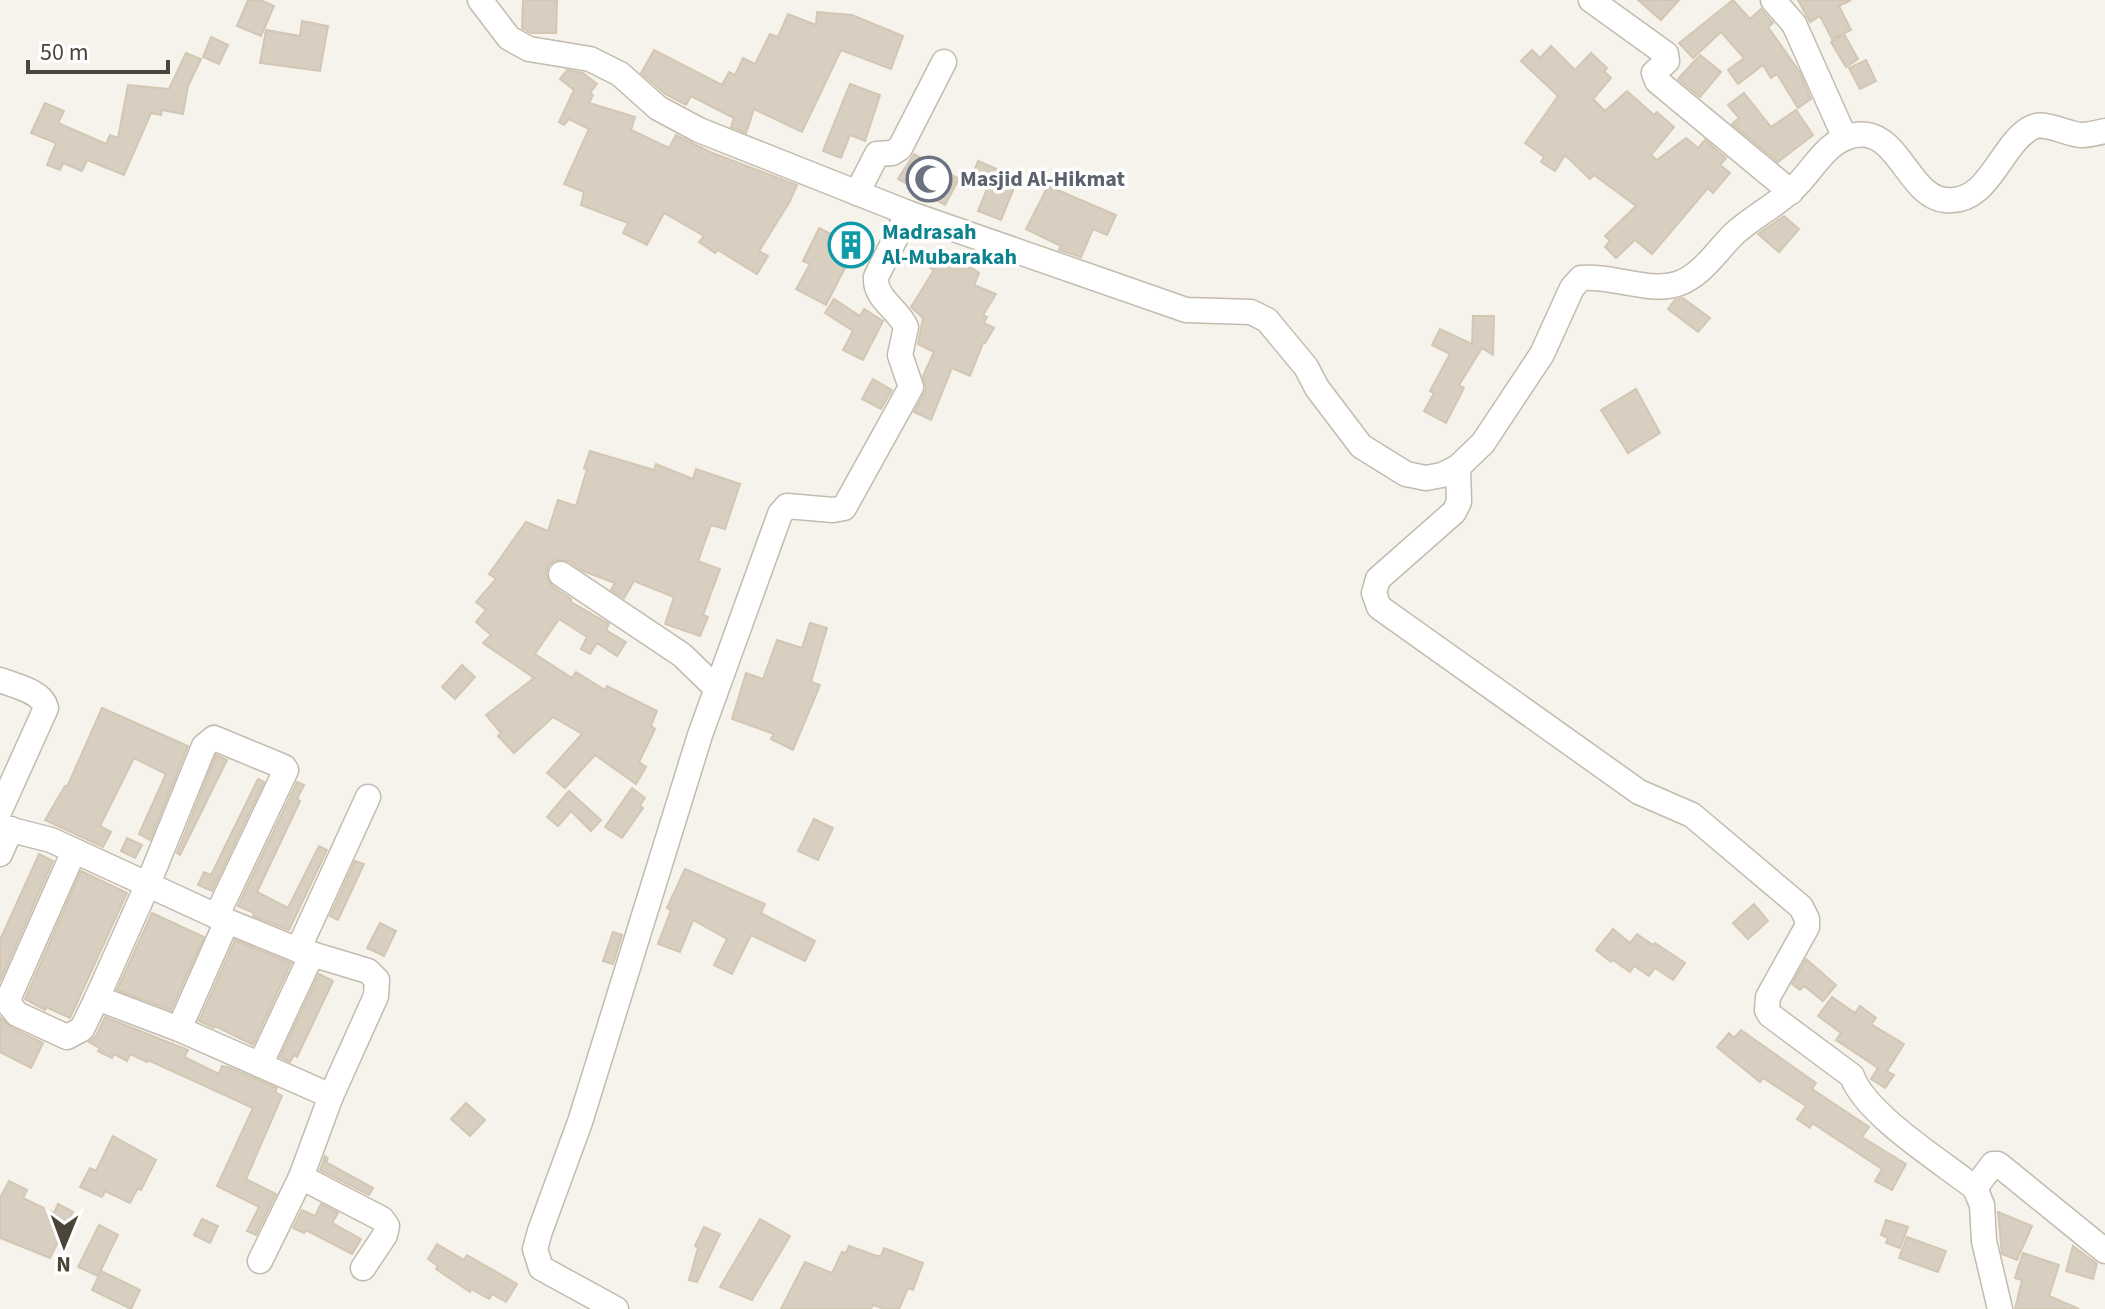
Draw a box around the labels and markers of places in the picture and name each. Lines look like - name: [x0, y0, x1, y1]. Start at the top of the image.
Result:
- mosque icon: Masjid Al-Hikmat: [905, 155, 953, 203]
- place label: Masjid Al-Hikmat: [960, 163, 1126, 195]
- place label: Madrasah Al-Mubarakah: [881, 216, 1017, 273]
- building icon: Madrasah Al-Mubarakah: [827, 221, 875, 269]

